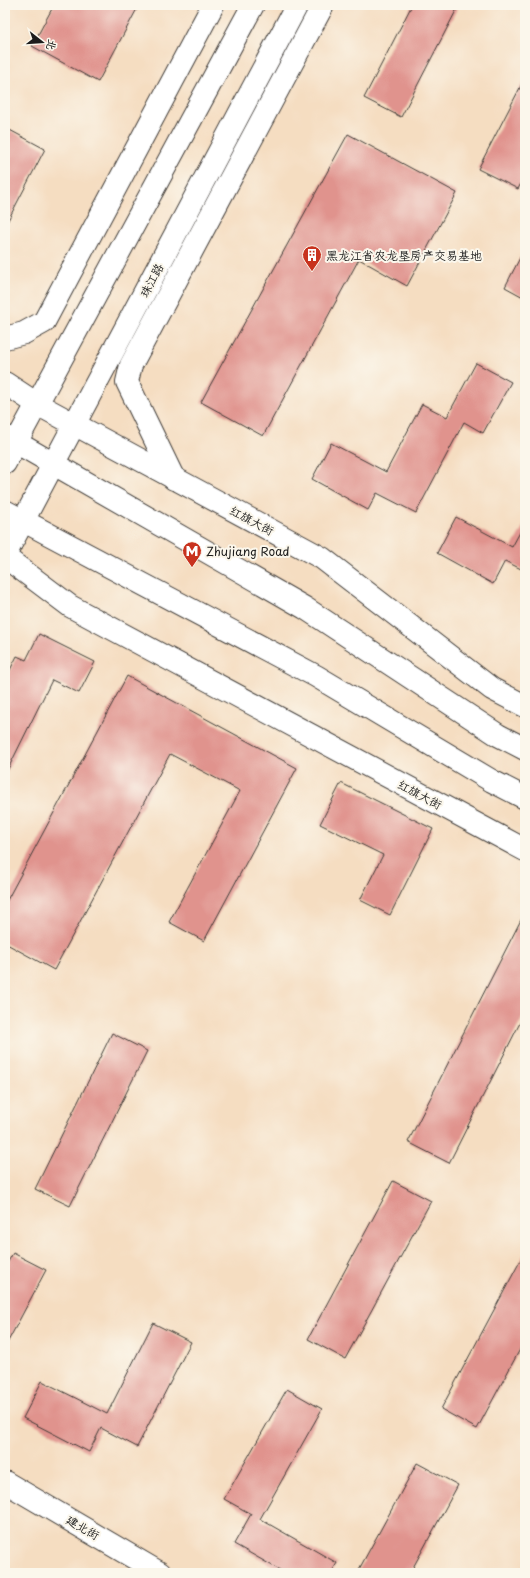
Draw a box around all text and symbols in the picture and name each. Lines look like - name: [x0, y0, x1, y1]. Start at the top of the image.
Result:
- north arrow: [22, 22, 62, 62]
- text: 北: [42, 37, 62, 53]
- building icon: 黑龙江省农龙垦房产交易基地: [301, 244, 323, 272]
- place label: 黑龙江省农龙垦房产交易基地: [326, 246, 482, 264]
- street label: 珠江路: [135, 260, 167, 300]
- street label: 红旗大街: [227, 501, 277, 539]
- metro station icon: Zhujiang Road: [181, 540, 203, 568]
- place label: Zhujiang Road: [206, 542, 290, 560]
- street label: 红旗大街: [395, 775, 445, 813]
- street label: 建北街: [63, 1510, 103, 1544]

